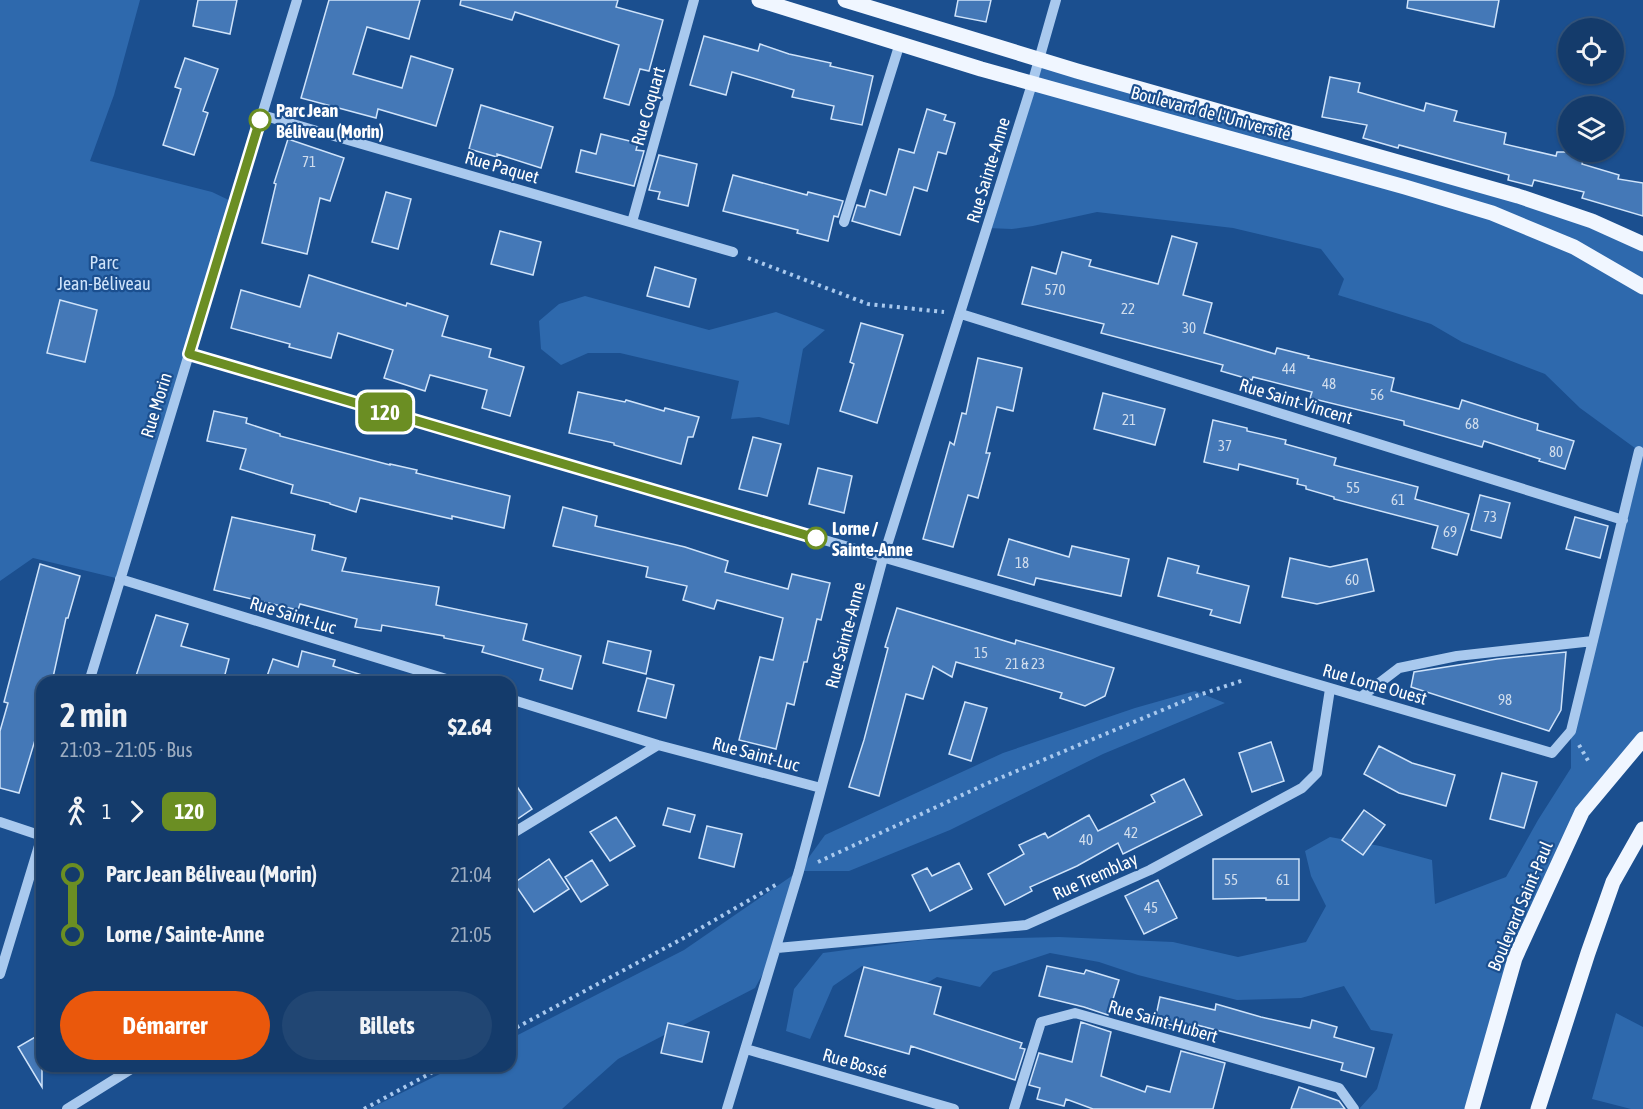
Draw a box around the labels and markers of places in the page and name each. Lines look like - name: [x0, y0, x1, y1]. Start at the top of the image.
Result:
- place label: Parc Jean Béliveau (Morin): [276, 100, 384, 142]
- marker: Parc Jean Béliveau (Morin): [249, 109, 271, 131]
- place label: Lorne / Sainte-Anne: [832, 518, 913, 560]
- marker: Lorne / Sainte-Anne: [805, 527, 827, 549]

